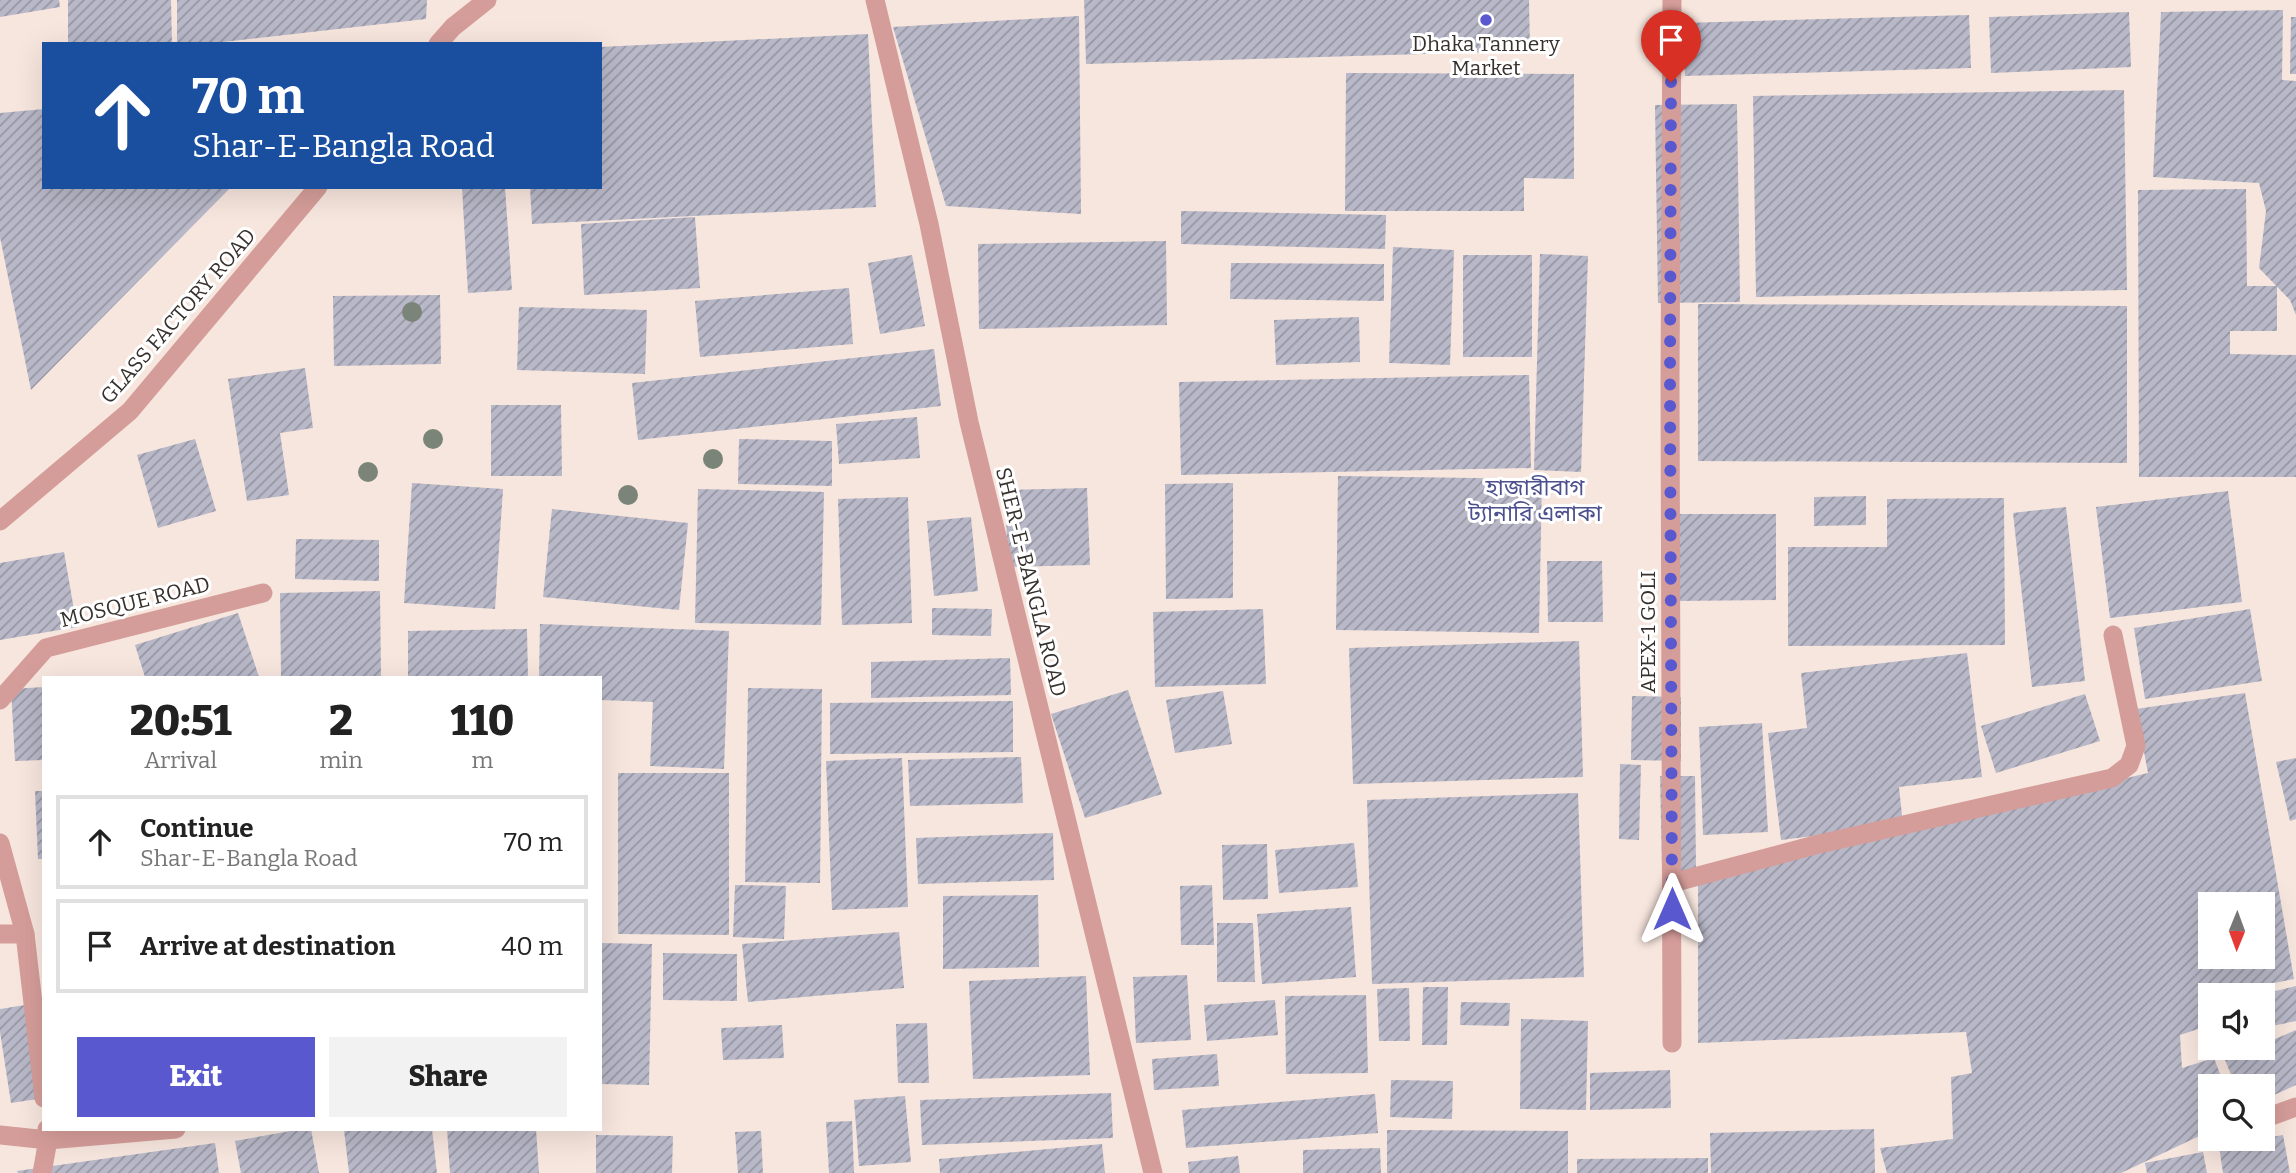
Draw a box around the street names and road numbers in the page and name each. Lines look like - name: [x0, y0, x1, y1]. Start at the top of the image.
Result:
- street label: GLASS FACTORY ROAD: [95, 223, 261, 409]
- street label: SHER-E-BANGLA ROAD: [990, 465, 1072, 699]
- street label: MOSQUE ROAD: [57, 571, 213, 633]
- street label: APEX-1 GOLI: [1635, 571, 1661, 693]

